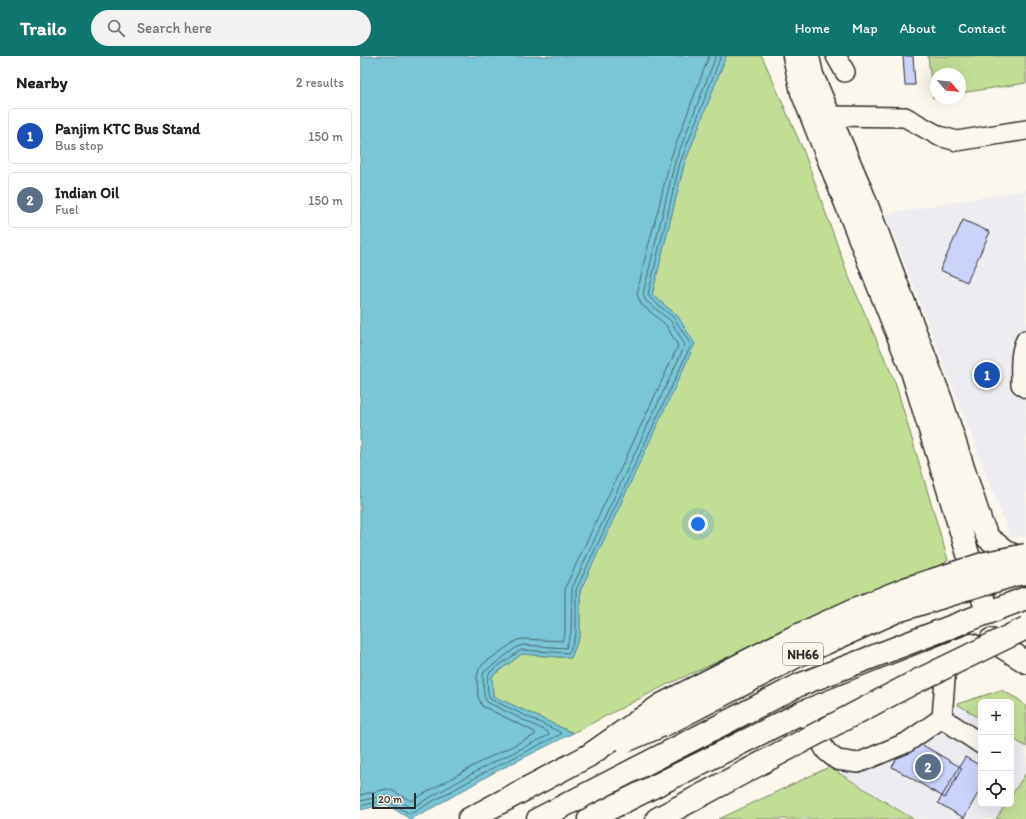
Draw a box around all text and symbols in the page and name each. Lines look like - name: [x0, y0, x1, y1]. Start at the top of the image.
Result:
- search box: [91, 10, 371, 46]
- text: Trailo: [20, 17, 67, 40]
- icon: search: [105, 17, 127, 39]
- text: Search here: [137, 19, 212, 37]
- text: Home: [795, 20, 830, 37]
- text: Map: [852, 20, 878, 37]
- text: About: [900, 20, 936, 37]
- text: Contact: [958, 20, 1006, 37]
- north arrow: [930, 68, 966, 104]
- text: Nearby: [16, 72, 68, 92]
- text: 2 results: [296, 75, 344, 90]
- text: Panjim KTC Bus Stand: [55, 120, 200, 138]
- text: 1: [27, 129, 33, 144]
- text: 150 m: [308, 129, 343, 144]
- text: Bus stop: [55, 138, 103, 153]
- text: Indian Oil: [55, 184, 119, 202]
- text: 2: [27, 193, 33, 208]
- text: 150 m: [308, 193, 343, 208]
- text: Fuel: [55, 202, 79, 217]
- pin: 1: [974, 360, 1000, 390]
- your location: [688, 514, 708, 534]
- road number: NH66: [783, 643, 823, 665]
- map controls: [978, 699, 1014, 807]
- button: +: [978, 699, 1014, 735]
- button: −: [978, 735, 1014, 771]
- pin: 2: [915, 752, 941, 782]
- button: locate: [978, 771, 1014, 807]
- scale bar: [372, 791, 416, 810]
- text: 20 m: [378, 793, 402, 806]

